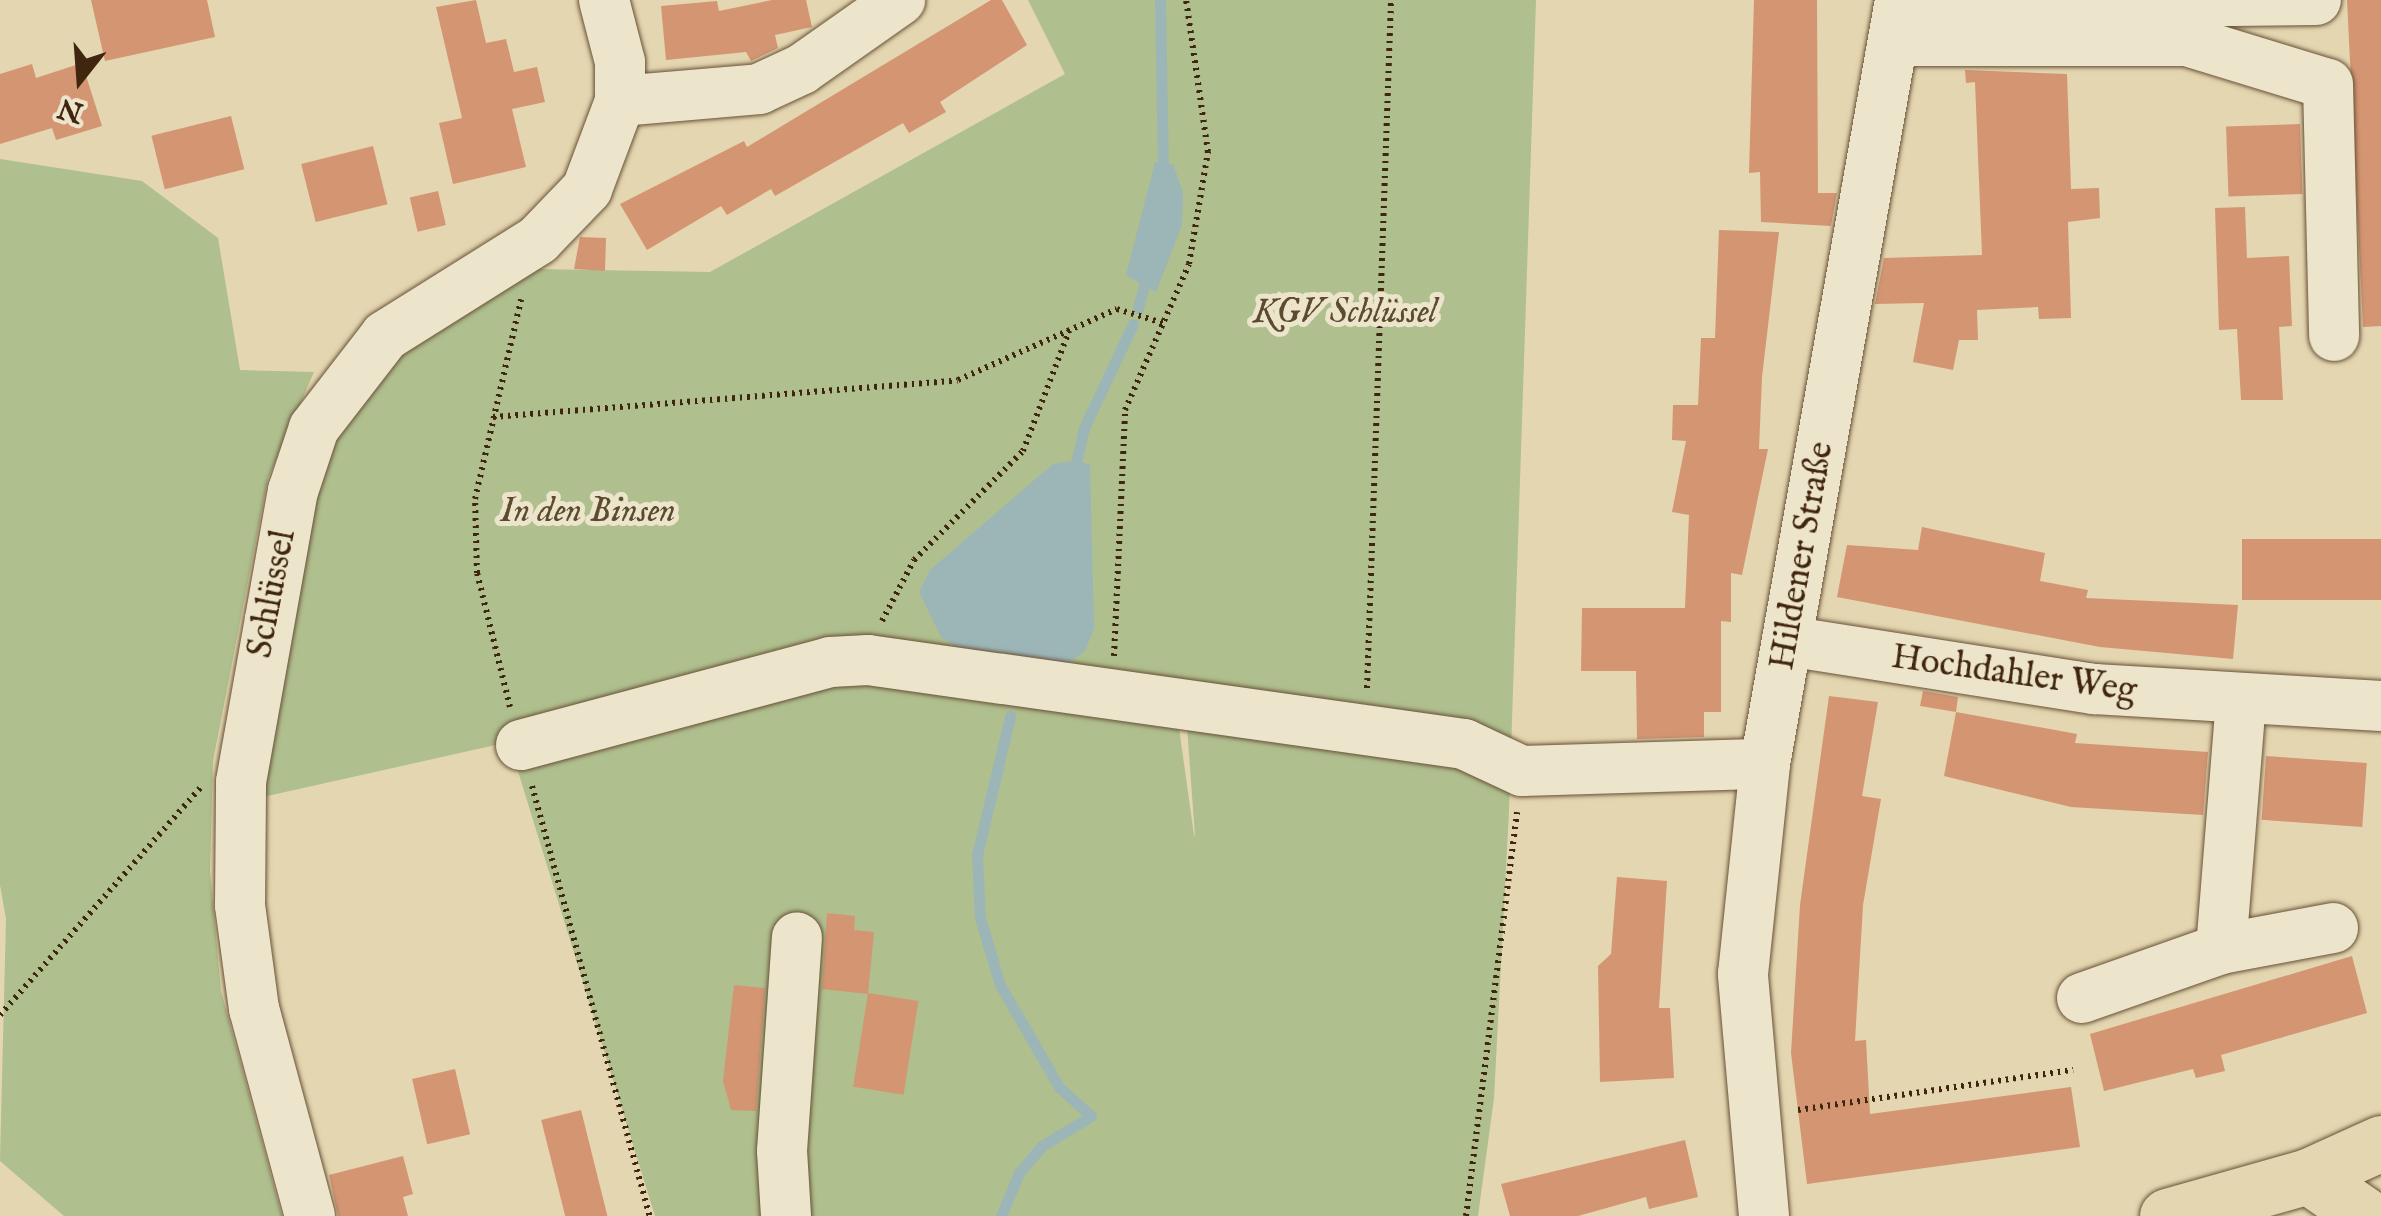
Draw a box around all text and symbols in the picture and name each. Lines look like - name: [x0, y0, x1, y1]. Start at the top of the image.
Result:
- north arrow: [30, 30, 130, 130]
- text: N: [54, 89, 88, 129]
- park label: KGV Schlüssel: [1253, 292, 1437, 334]
- street label: Hildener Straße: [1762, 439, 1844, 673]
- park label: In den Binsen: [500, 491, 676, 533]
- street label: Schlüssel: [240, 526, 306, 662]
- street label: Hochdahler Weg: [1889, 637, 2139, 713]

